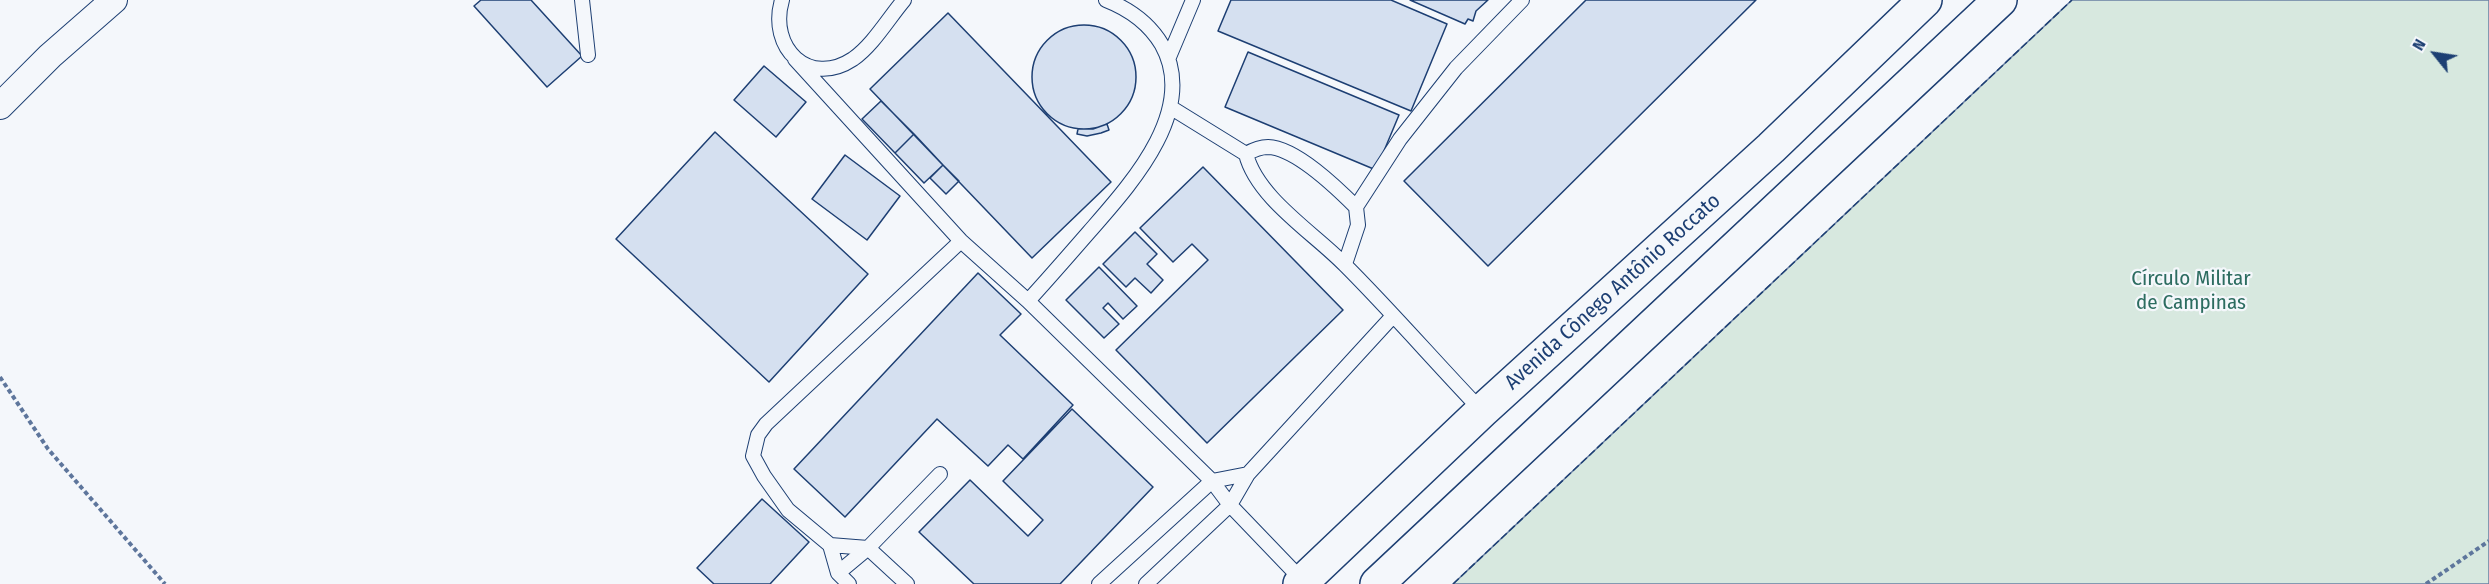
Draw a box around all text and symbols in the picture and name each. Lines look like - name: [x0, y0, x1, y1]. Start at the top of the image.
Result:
- north arrow: [2405, 24, 2465, 84]
- text: N: [2408, 36, 2430, 54]
- street label: Avenida Cônego Antônio Roccato: [1500, 189, 1726, 395]
- park label: Círculo Militar de Campinas: [2131, 266, 2251, 316]

